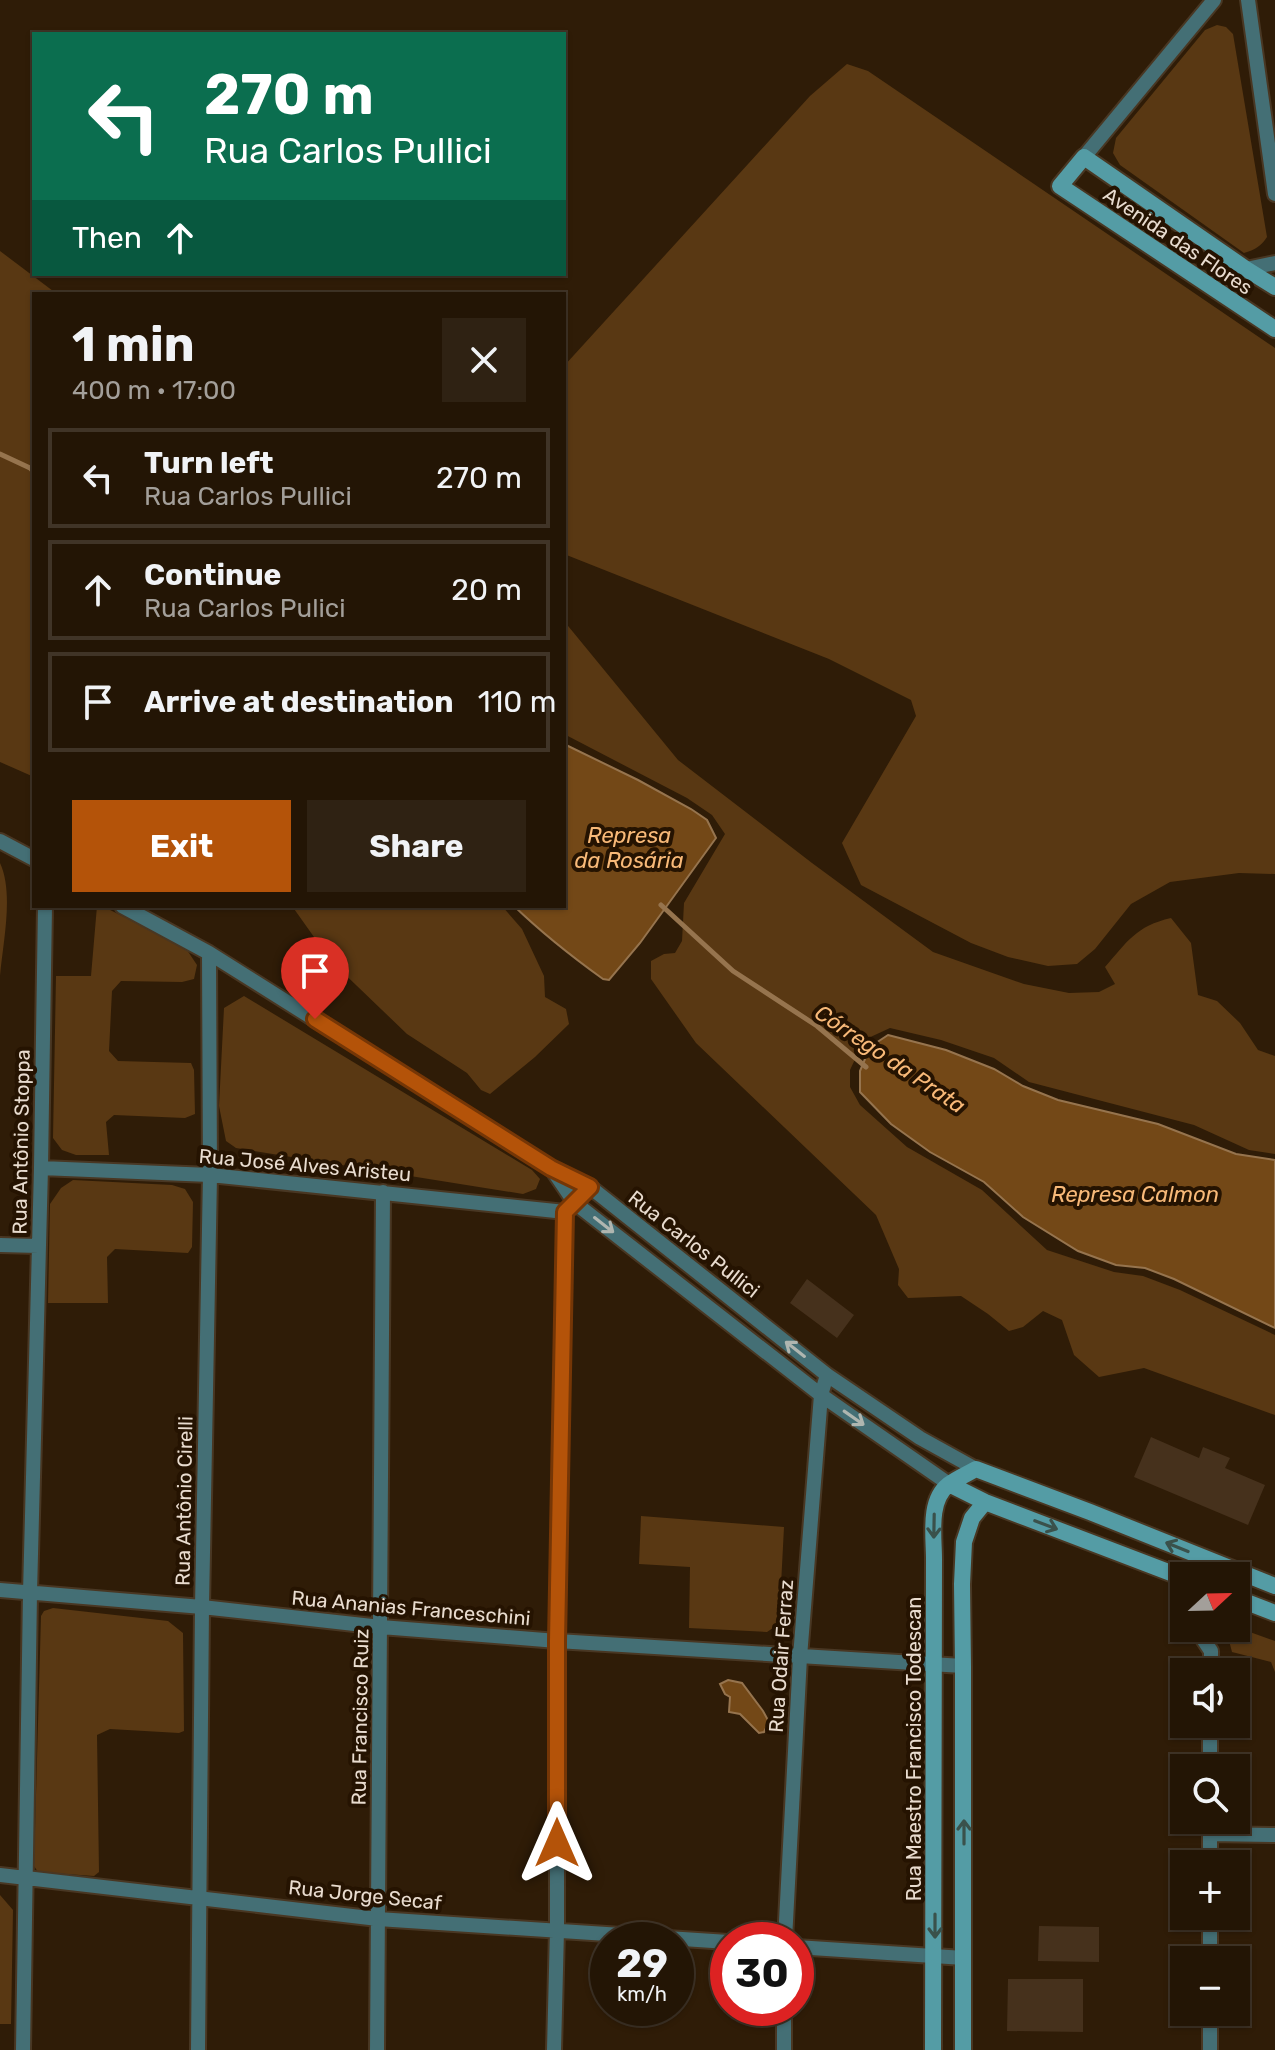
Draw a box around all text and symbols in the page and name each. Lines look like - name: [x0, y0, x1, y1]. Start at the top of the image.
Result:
- text: 270 m: [204, 62, 374, 128]
- icon: left: [72, 64, 176, 168]
- text: Rua Carlos Pullici: [204, 129, 492, 172]
- street label: Avenida das Flores: [1099, 182, 1257, 300]
- icon: ahead: [158, 216, 202, 260]
- text: Then: [72, 220, 142, 256]
- text: 1 min: [72, 316, 195, 373]
- button: close: [442, 318, 526, 402]
- text: 400 m · 17:00: [72, 375, 236, 406]
- text: Turn left: [144, 445, 274, 481]
- icon: left: [76, 456, 120, 500]
- text: 270 m: [436, 460, 522, 496]
- text: Rua Carlos Pullici: [144, 481, 352, 512]
- text: Continue: [144, 557, 281, 593]
- icon: ahead: [76, 568, 120, 612]
- text: 20 m: [451, 572, 522, 608]
- text: Rua Carlos Pulici: [144, 593, 345, 624]
- icon: arrive: [76, 680, 120, 724]
- text: Arrive at destination: [144, 684, 454, 720]
- text: 110 m: [478, 684, 556, 720]
- button: Exit: [72, 800, 291, 892]
- button: Share: [307, 800, 526, 892]
- water label: Represa da Rosária: [574, 822, 684, 874]
- pin: [281, 937, 349, 1019]
- icon: arrive: [293, 949, 337, 993]
- water label: Córrego da Prata: [810, 999, 970, 1119]
- street label: Rua Antônio Stoppa: [7, 1049, 35, 1235]
- street label: Rua José Alves Aristeu: [198, 1144, 412, 1186]
- water label: Represa Calmon: [1051, 1181, 1219, 1208]
- street label: Rua Carlos Pullici: [624, 1185, 764, 1303]
- one-way arrow: [593, 1216, 614, 1234]
- one-way arrow: [785, 1340, 806, 1358]
- one-way arrow: [842, 1410, 864, 1426]
- street label: Rua Antônio Cirelli: [171, 1416, 197, 1586]
- one-way arrow: [927, 1512, 942, 1539]
- one-way arrow: [1033, 1519, 1058, 1533]
- one-way arrow: [1165, 1539, 1190, 1553]
- north arrow: [1170, 1562, 1250, 1642]
- map controls: [1170, 1562, 1250, 2026]
- street label: Rua Odair Ferraz: [764, 1579, 798, 1733]
- street label: Rua Ananias Franceschini: [291, 1586, 531, 1630]
- street label: Rua Maestro Francisco Todescan: [902, 1597, 926, 1901]
- street label: Rua Francisco Ruiz: [346, 1628, 374, 1806]
- button: sound: [1170, 1658, 1250, 1738]
- button: search: [1170, 1754, 1250, 1834]
- position arrow: [515, 1801, 599, 1885]
- one-way arrow: [956, 1819, 972, 1846]
- button: +: [1170, 1850, 1250, 1930]
- street label: Rua Jorge Secaf: [287, 1875, 443, 1915]
- one-way arrow: [927, 1912, 943, 1939]
- speed limit sign: 30: [710, 1922, 814, 2026]
- text: 29: [616, 1940, 668, 1987]
- button: −: [1170, 1946, 1250, 2026]
- text: km/h: [617, 1982, 667, 2006]

